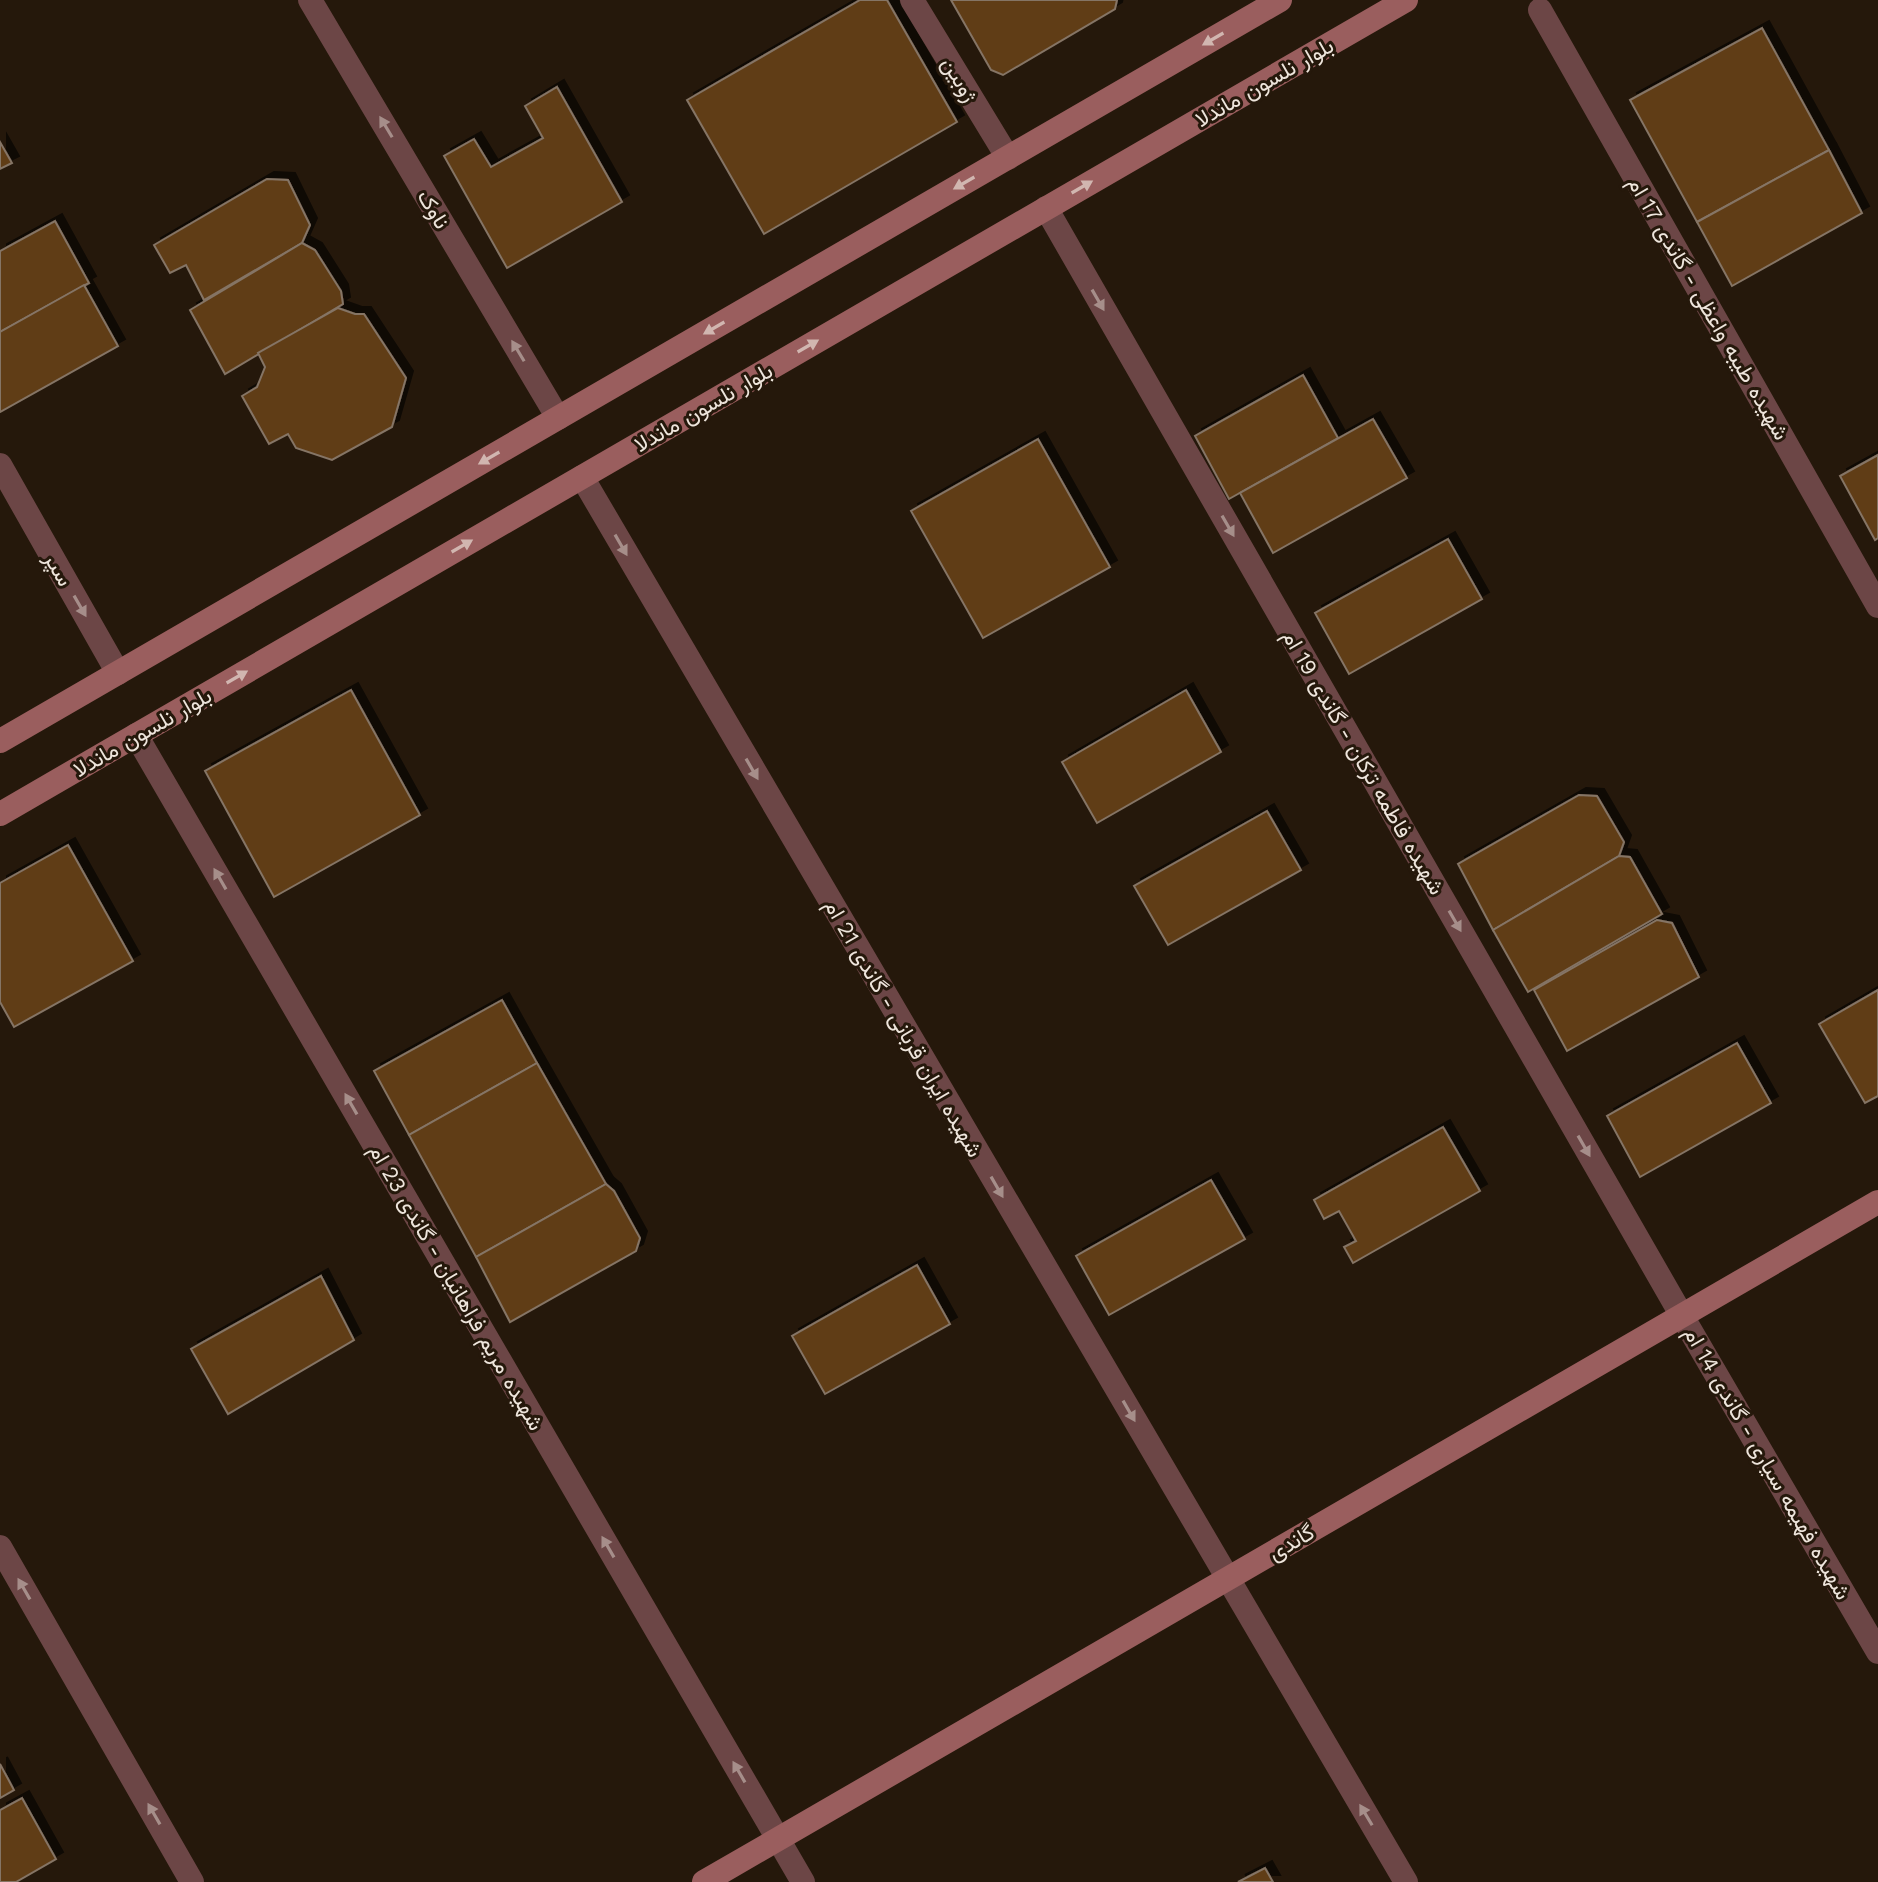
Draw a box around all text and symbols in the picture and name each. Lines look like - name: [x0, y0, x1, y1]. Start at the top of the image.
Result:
- one-way arrow: [1202, 32, 1224, 46]
- street label: بلوار نلسون ماندلا: [1191, 33, 1338, 133]
- street label: ژوبین: [936, 52, 983, 107]
- one-way arrow: [379, 116, 393, 138]
- street label: شهیده طیبه واعظی - گاندی 17 ام: [1621, 172, 1794, 445]
- one-way arrow: [953, 176, 975, 190]
- one-way arrow: [1070, 180, 1093, 194]
- street label: ناوک: [411, 185, 455, 234]
- one-way arrow: [1091, 289, 1105, 311]
- one-way arrow: [703, 321, 725, 335]
- one-way arrow: [797, 339, 819, 353]
- one-way arrow: [511, 340, 525, 362]
- street label: بلوار نلسون ماندلا: [630, 358, 777, 458]
- one-way arrow: [478, 451, 500, 465]
- one-way arrow: [1221, 514, 1235, 537]
- one-way arrow: [614, 534, 628, 556]
- one-way arrow: [451, 540, 473, 554]
- street label: سپر: [37, 547, 78, 591]
- one-way arrow: [73, 595, 87, 617]
- street label: شهیده فاطمه ترکان - گاندی 19 ام: [1276, 625, 1450, 900]
- one-way arrow: [226, 670, 248, 684]
- street label: بلوار نلسون ماندلا: [69, 683, 216, 783]
- one-way arrow: [745, 758, 759, 780]
- one-way arrow: [213, 868, 227, 891]
- street label: شهیده ایران قربانی - گاندی 21 ام: [818, 895, 988, 1163]
- one-way arrow: [1448, 910, 1462, 932]
- one-way arrow: [344, 1093, 358, 1115]
- one-way arrow: [1577, 1135, 1591, 1158]
- street label: شهیده مریم فراهانیان - گاندی 23 ام: [362, 1140, 549, 1436]
- one-way arrow: [990, 1176, 1004, 1198]
- street label: شهیده فهیمه سیاری - گاندی 14 ام: [1677, 1322, 1856, 1605]
- one-way arrow: [1122, 1400, 1136, 1422]
- street label: گاندی: [1264, 1519, 1319, 1566]
- one-way arrow: [601, 1536, 615, 1558]
- one-way arrow: [17, 1578, 31, 1600]
- one-way arrow: [732, 1761, 746, 1783]
- one-way arrow: [147, 1803, 161, 1825]
- one-way arrow: [1359, 1804, 1373, 1826]

